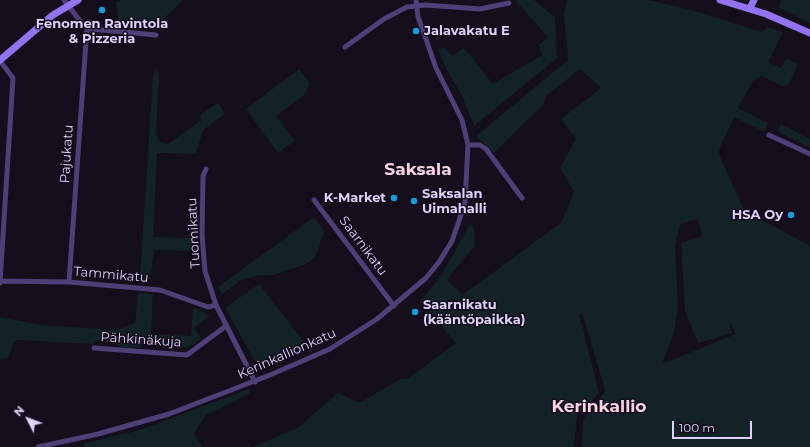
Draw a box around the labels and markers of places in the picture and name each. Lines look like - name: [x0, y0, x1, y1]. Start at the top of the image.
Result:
- marker: Fenomen Ravintola & Pizzeria: [97, 5, 107, 15]
- place label: Fenomen Ravintola & Pizzeria: [36, 16, 168, 47]
- place label: Jalavakatu E: [424, 23, 510, 39]
- marker: Jalavakatu E: [411, 26, 421, 36]
- place label: Saksalan Uimahalli: [422, 186, 487, 217]
- place label: K-Market: [324, 190, 386, 206]
- marker: K-Market: [389, 193, 399, 203]
- marker: Saksalan Uimahalli: [409, 196, 419, 206]
- place label: HSA Oy: [732, 207, 783, 223]
- marker: HSA Oy: [786, 210, 796, 220]
- place label: Saarnikatu (kääntöpaikka): [423, 297, 525, 328]
- marker: Saarnikatu (kääntöpaikka): [410, 307, 420, 317]

